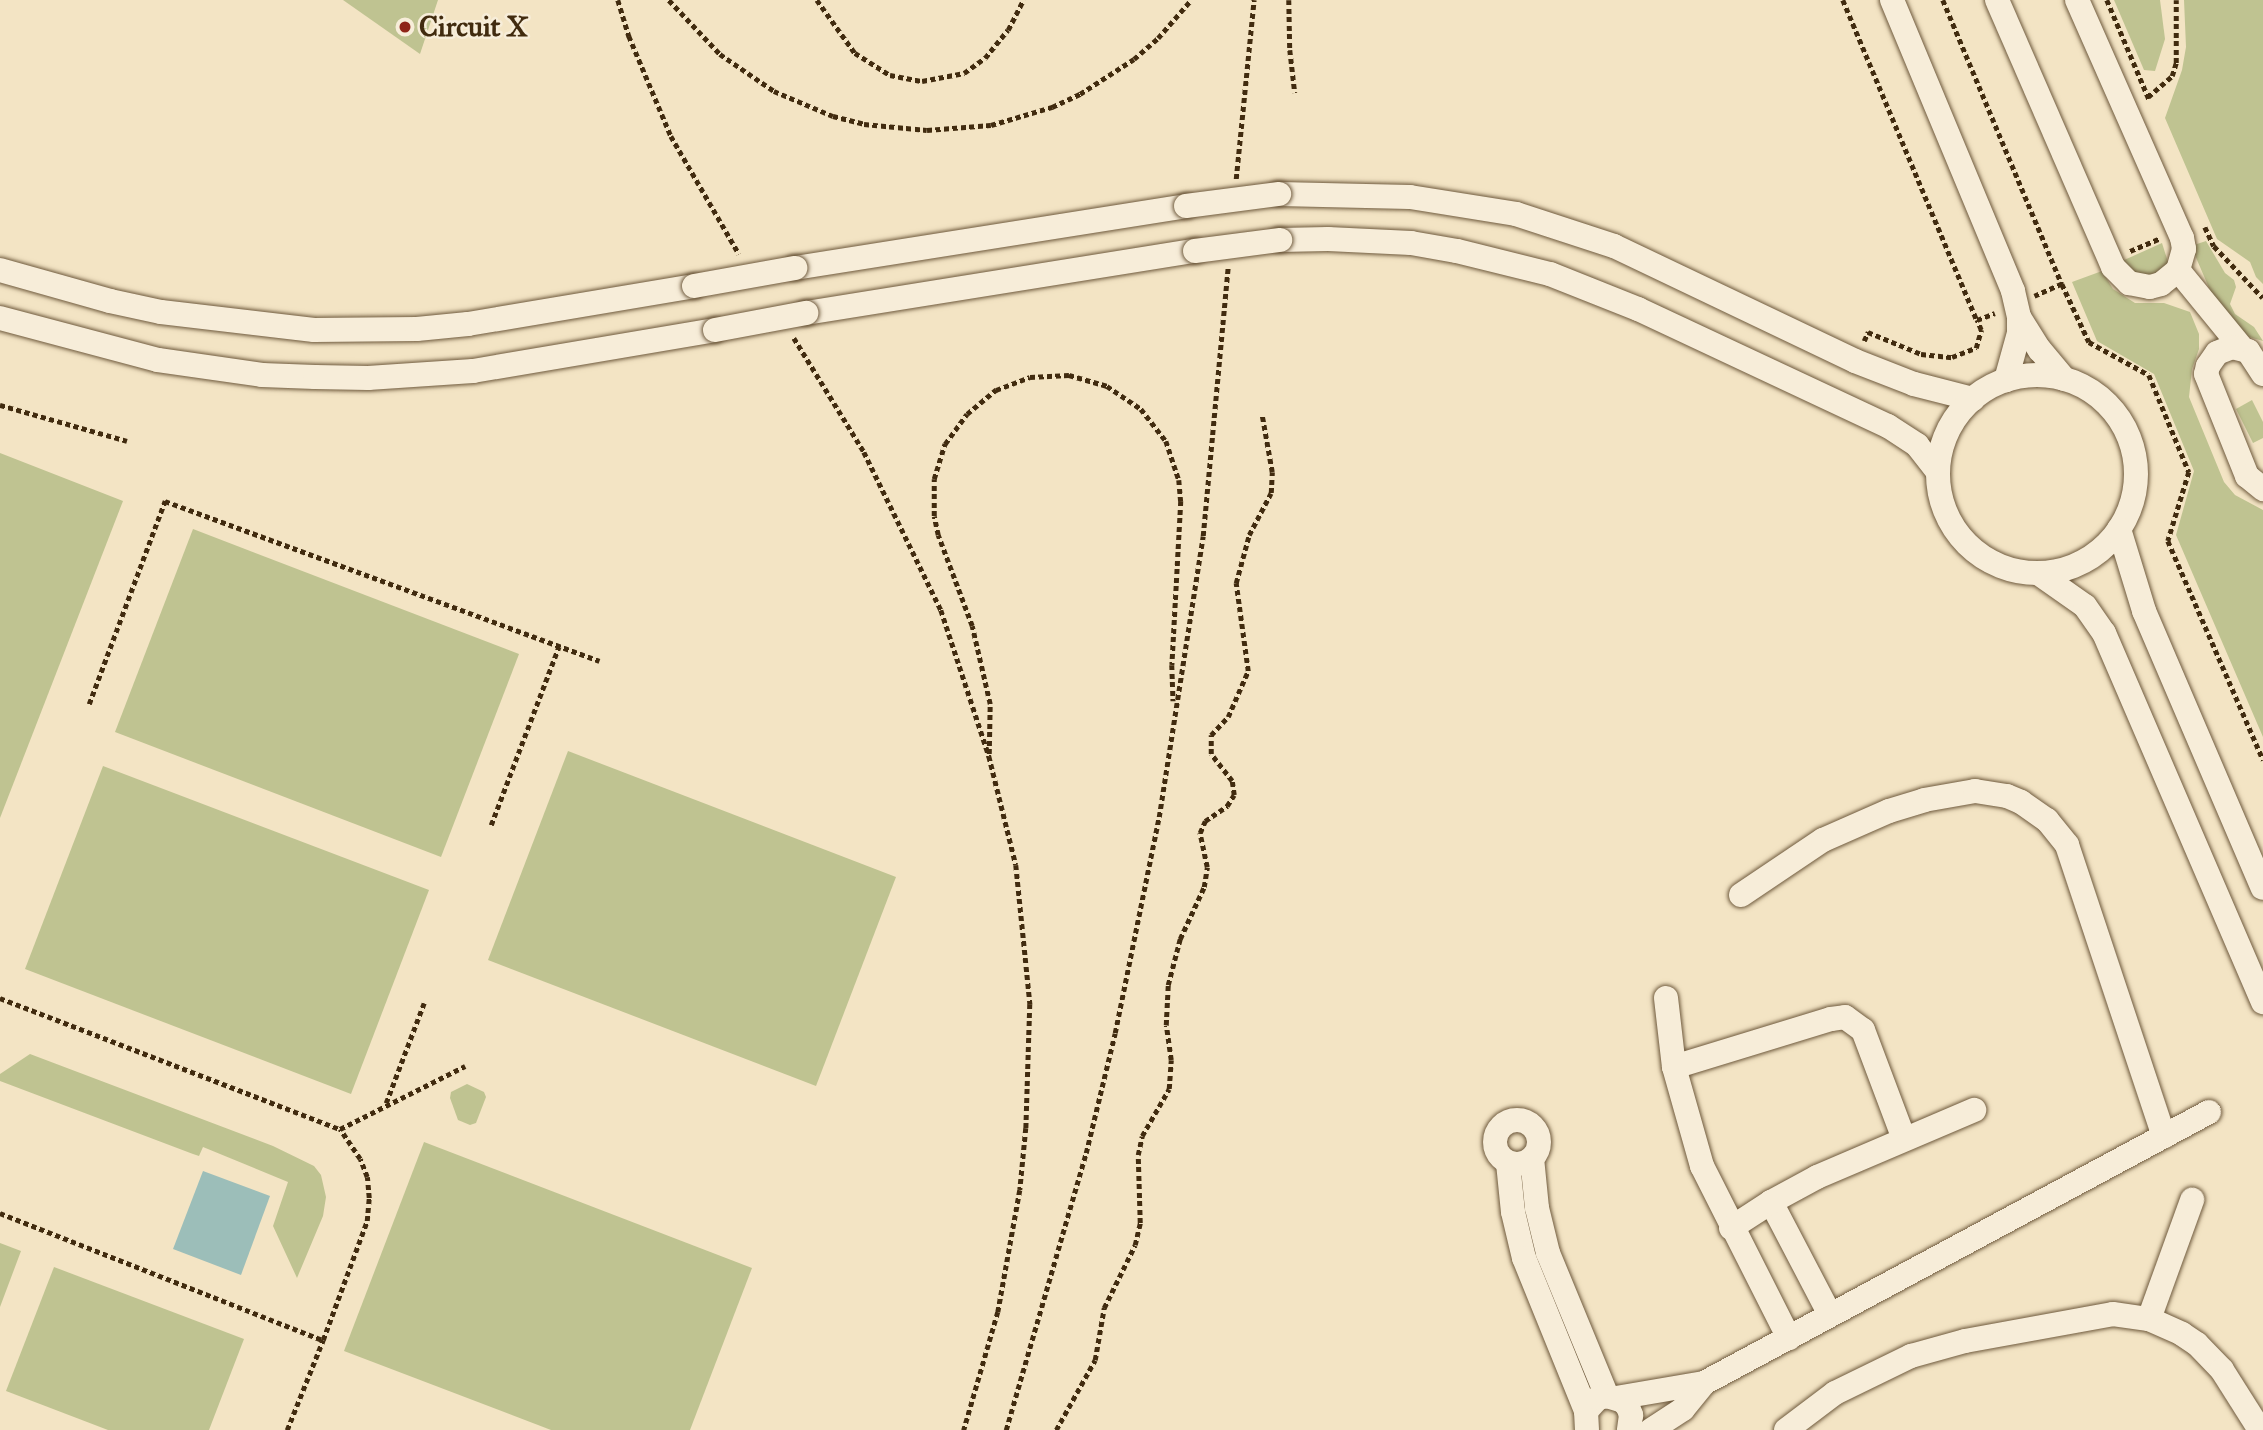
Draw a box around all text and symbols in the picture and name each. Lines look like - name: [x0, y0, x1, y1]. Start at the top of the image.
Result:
- place label: Circuit X: [419, 10, 528, 44]
- marker: Circuit X: [397, 19, 413, 35]

